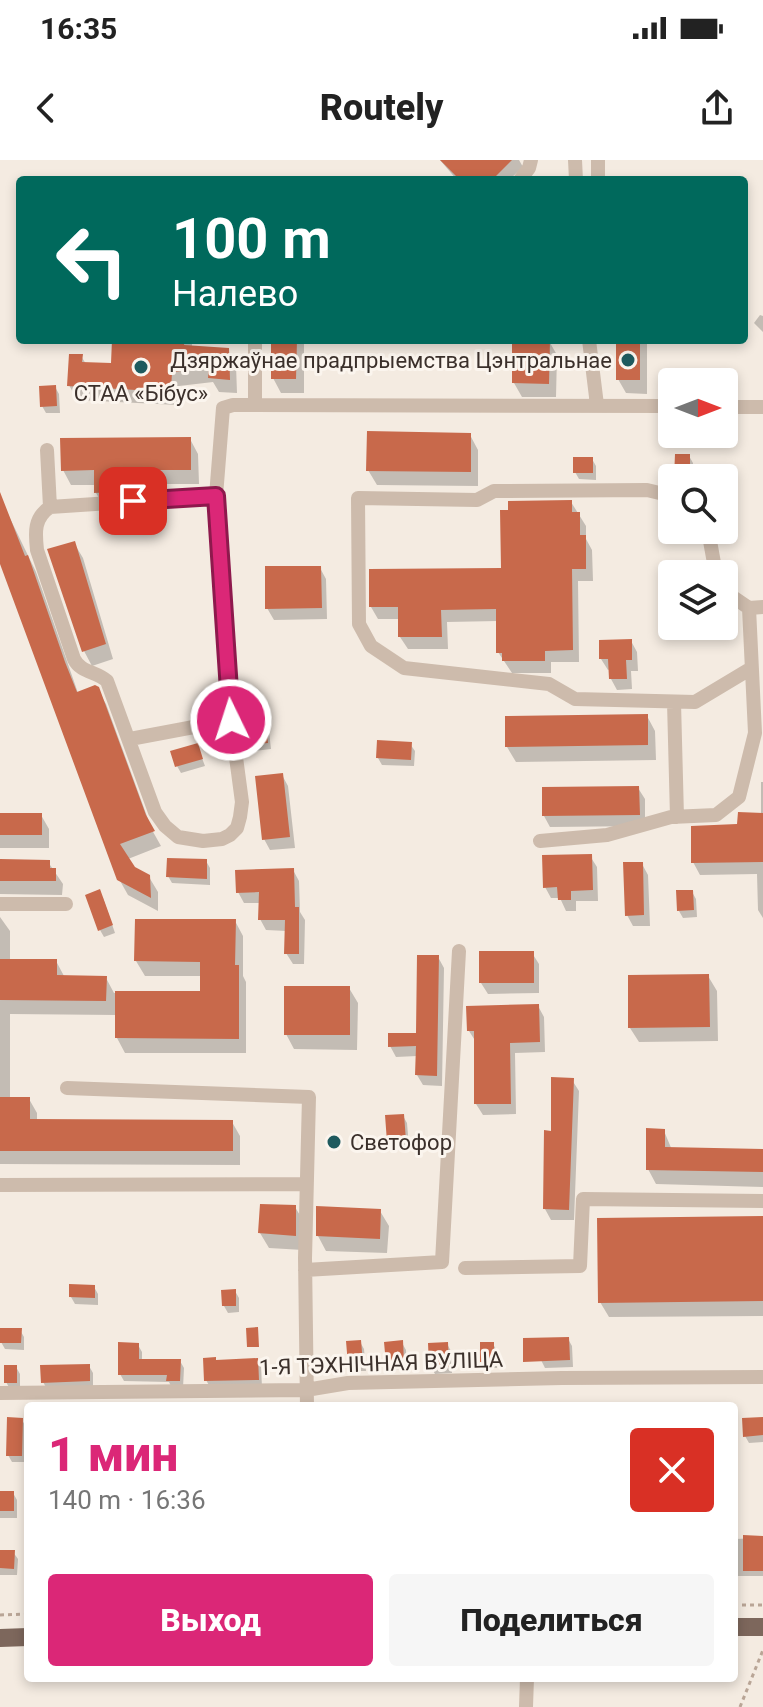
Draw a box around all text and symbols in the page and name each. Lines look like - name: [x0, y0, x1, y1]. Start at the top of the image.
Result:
- text: 16:35: [40, 11, 117, 46]
- icon: back: [24, 86, 68, 130]
- icon: share: [695, 86, 739, 130]
- text: Routely: [320, 87, 443, 129]
- text: 100 m: [172, 206, 331, 272]
- icon: left: [40, 208, 144, 312]
- text: Налево: [172, 273, 298, 315]
- place label: Дзяржаўнае прадпрыемства Цэнтральнае: [170, 348, 612, 373]
- marker: Дзяржаўнае прадпрыемства Цэнтральнае: [619, 351, 637, 369]
- marker: СТАА «Бібус»: [132, 358, 150, 376]
- north arrow: [658, 368, 738, 448]
- map controls: [658, 368, 738, 640]
- place label: СТАА «Бібус»: [74, 381, 208, 406]
- button: search: [658, 464, 738, 544]
- pin: [99, 467, 167, 535]
- icon: arrive: [111, 479, 155, 523]
- button: layers: [658, 560, 738, 640]
- position arrow: [189, 678, 273, 762]
- place label: Светофор: [350, 1130, 452, 1155]
- marker: Светофор: [325, 1133, 343, 1151]
- street label: 1-Я ТЭХНІЧНАЯ ВУЛІЦА: [259, 1347, 504, 1380]
- text: 1 мин: [48, 1426, 178, 1483]
- button: close: [630, 1428, 714, 1512]
- text: 140 m · 16:36: [48, 1485, 206, 1515]
- button: Выход: [48, 1574, 373, 1666]
- button: Поделиться: [389, 1574, 714, 1666]

